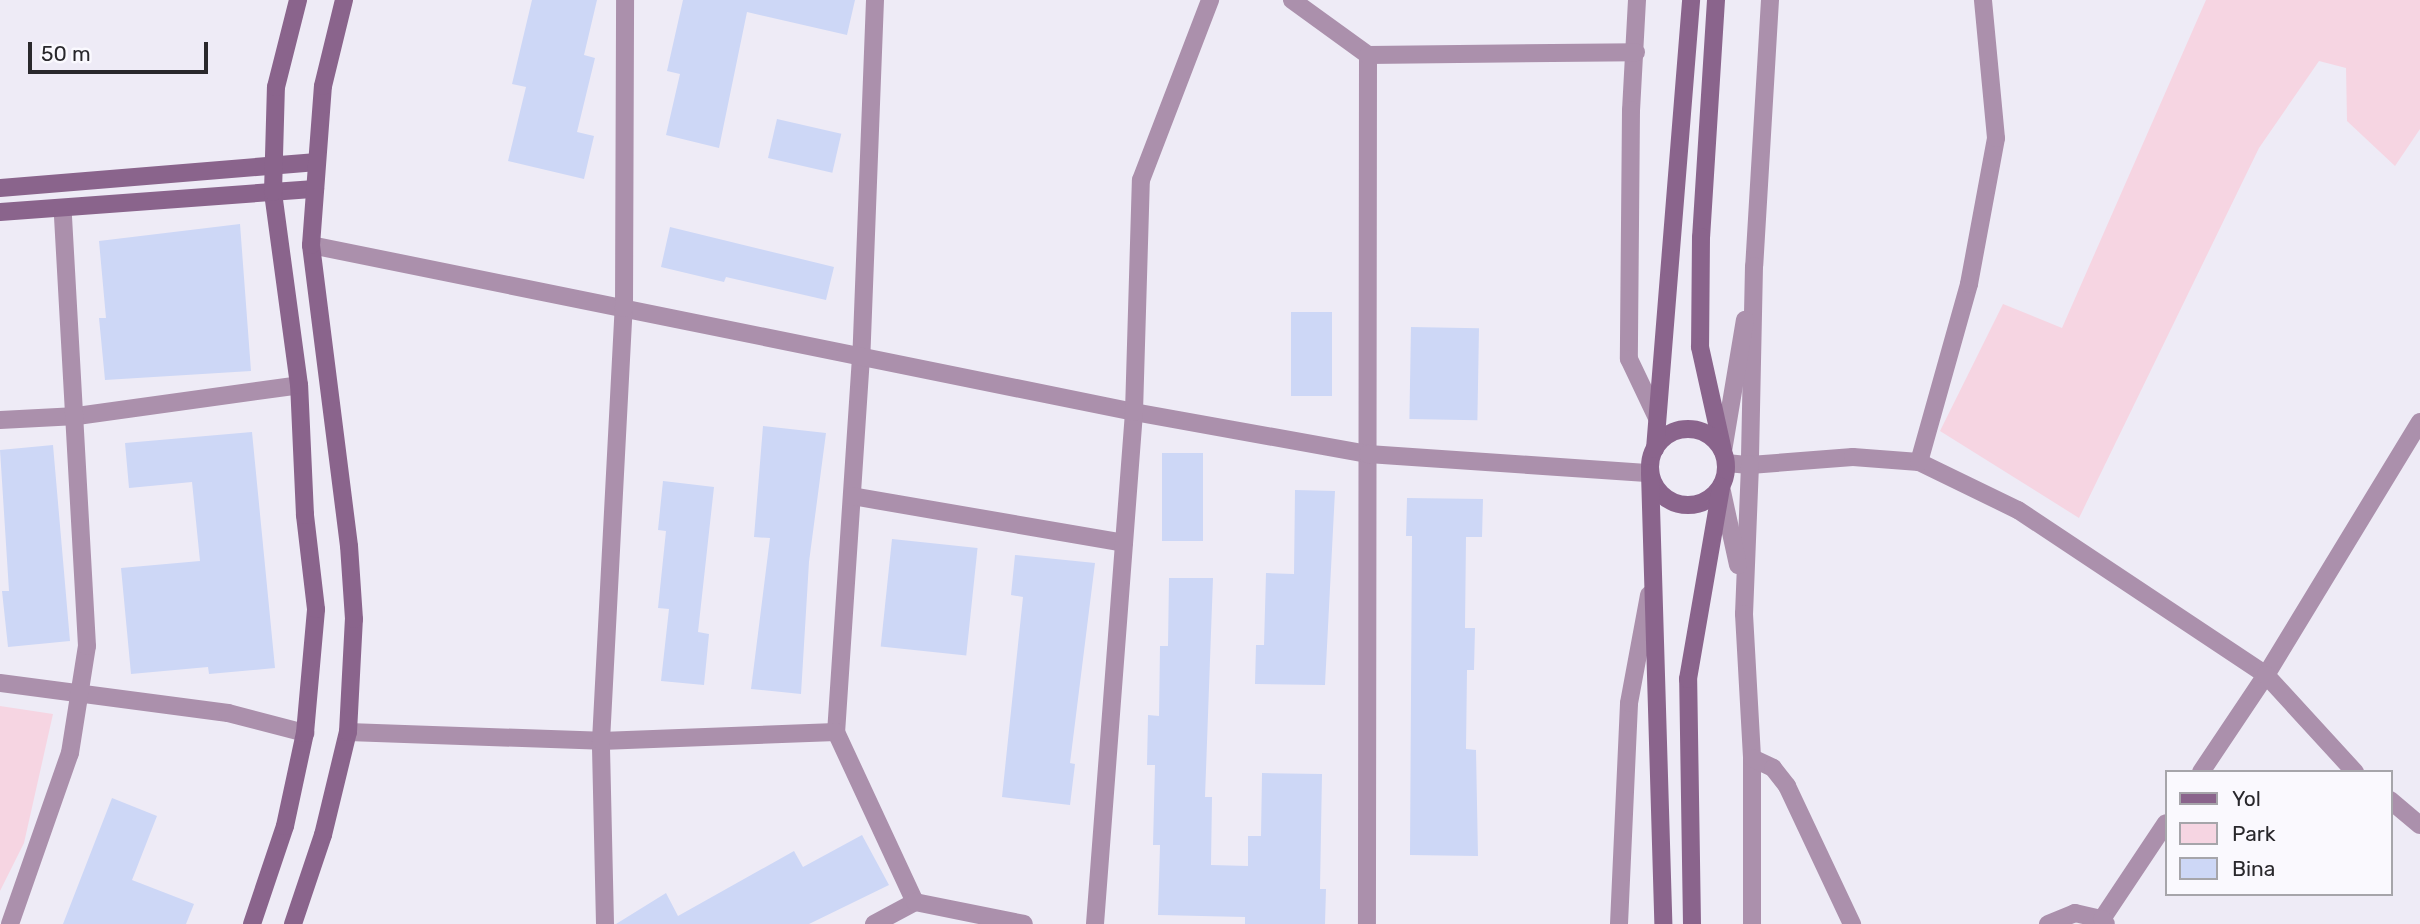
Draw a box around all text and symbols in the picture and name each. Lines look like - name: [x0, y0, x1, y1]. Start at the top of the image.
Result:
- scale bar: [32, 28, 212, 72]
- text: 50 m: [41, 41, 91, 66]
- legend: [2164, 770, 2392, 896]
- text: Yol: [2232, 786, 2261, 811]
- text: Park: [2232, 821, 2276, 846]
- text: Bina: [2232, 856, 2275, 881]

